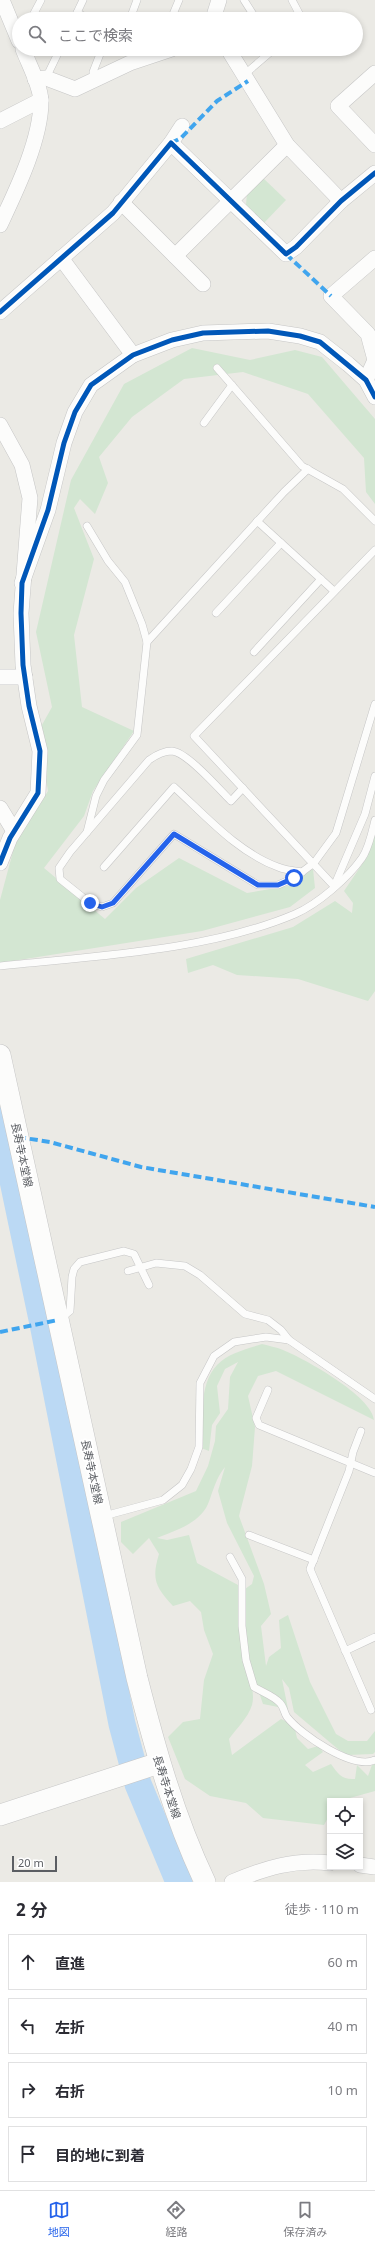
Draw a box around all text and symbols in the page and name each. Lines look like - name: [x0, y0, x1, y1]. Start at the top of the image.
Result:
- search box: [12, 12, 363, 56]
- icon: search: [26, 23, 48, 45]
- text: ここで検索: [58, 25, 133, 45]
- route start: [285, 869, 303, 887]
- route end: [81, 894, 99, 912]
- street label: 長寿寺本堂線: [8, 1121, 37, 1189]
- street label: 長寿寺本堂線: [78, 1438, 107, 1506]
- street label: 長寿寺本堂線: [150, 1753, 185, 1821]
- map controls: [327, 1798, 363, 1870]
- button: locate: [327, 1798, 363, 1834]
- button: layers: [327, 1834, 363, 1870]
- scale bar: [12, 1854, 57, 1873]
- text: 20 m: [18, 1855, 44, 1870]
- text: 2 分: [16, 1898, 47, 1921]
- text: 徒歩 · 110 m: [285, 1900, 359, 1918]
- icon: ahead: [17, 1951, 39, 1973]
- text: 直進: [55, 1953, 85, 1973]
- text: 60 m: [328, 1953, 358, 1971]
- icon: left: [17, 2015, 39, 2037]
- text: 左折: [55, 2017, 85, 2037]
- text: 40 m: [328, 2017, 358, 2035]
- icon: right: [17, 2079, 39, 2101]
- text: 右折: [55, 2081, 85, 2101]
- text: 10 m: [328, 2081, 358, 2099]
- icon: arrive: [17, 2143, 39, 2165]
- text: 目的地に到着: [55, 2145, 145, 2165]
- tab: 地図: [48, 2199, 70, 2239]
- tab: 経路: [165, 2199, 187, 2239]
- tab: 保存済み: [283, 2199, 327, 2239]

